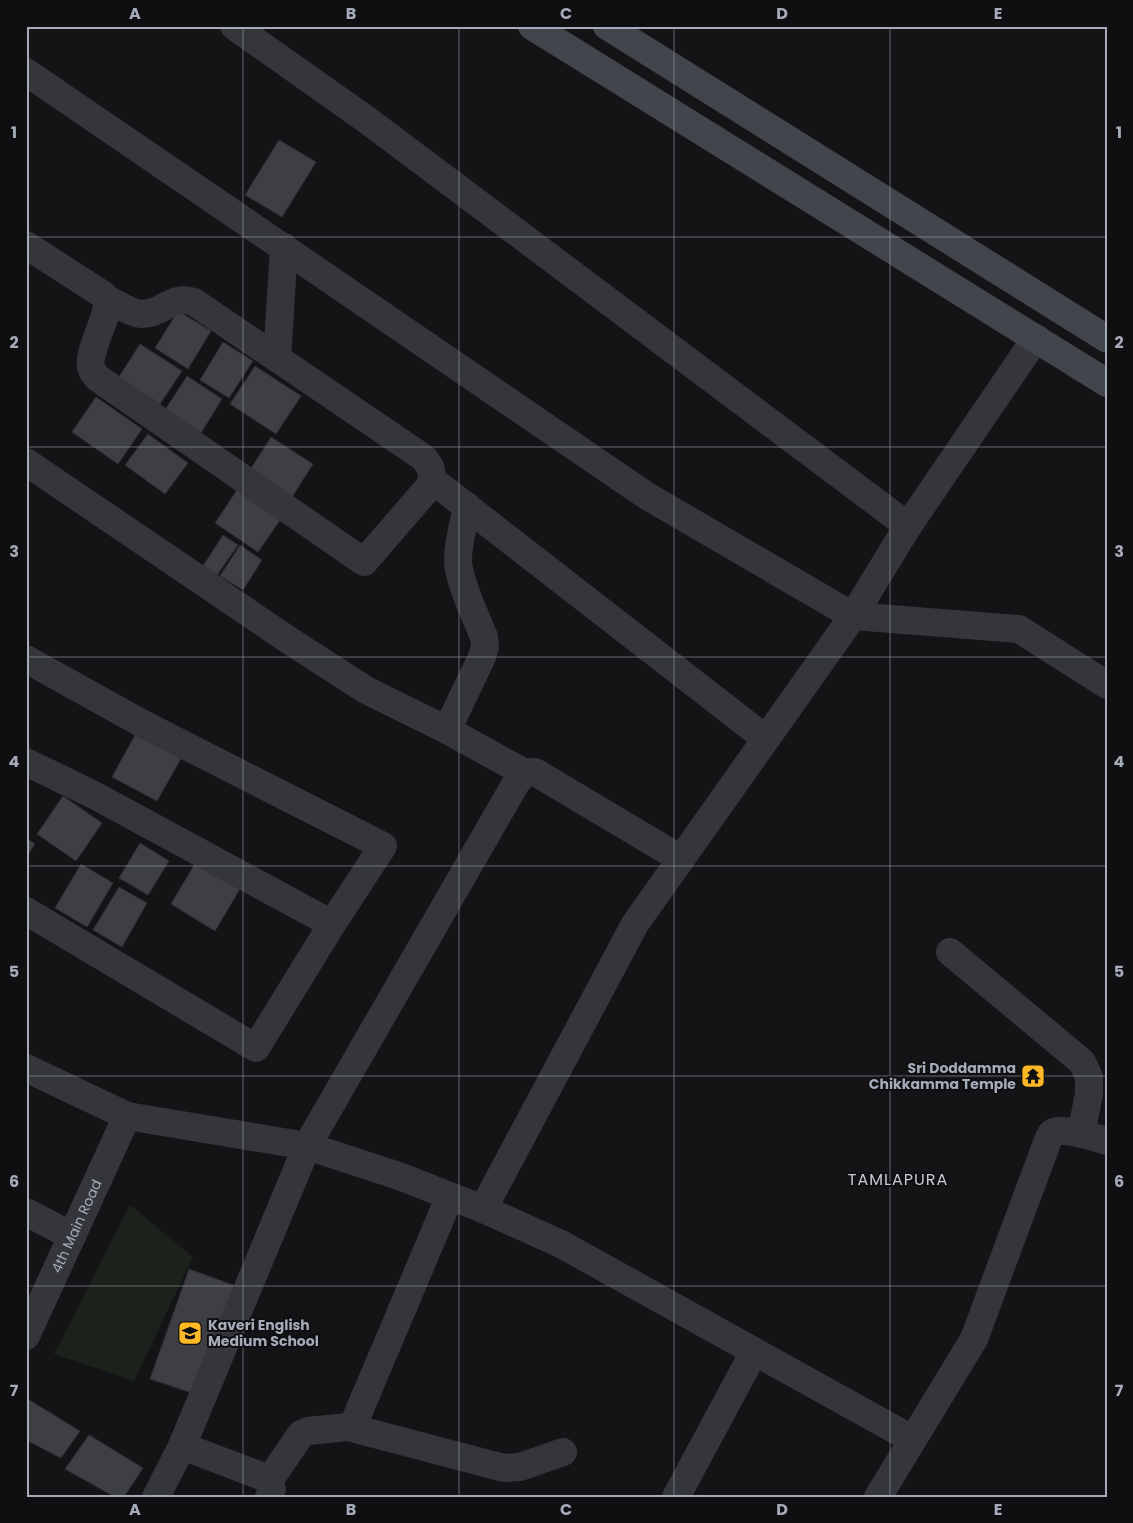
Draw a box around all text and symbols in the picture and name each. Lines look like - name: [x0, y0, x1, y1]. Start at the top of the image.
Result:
- text: A: [129, 2, 141, 25]
- text: B: [346, 2, 356, 25]
- text: C: [560, 2, 572, 25]
- text: D: [776, 2, 788, 25]
- text: E: [994, 2, 1002, 25]
- text: 1: [11, 121, 17, 144]
- text: 1: [1116, 121, 1122, 144]
- text: 2: [9, 331, 19, 354]
- text: 2: [1114, 331, 1124, 354]
- text: 3: [9, 540, 19, 563]
- text: 3: [1114, 540, 1124, 563]
- text: 4: [9, 750, 20, 773]
- text: 4: [1114, 750, 1125, 773]
- text: 5: [9, 960, 19, 983]
- text: 5: [1114, 960, 1124, 983]
- place label: Sri Doddamma Chikkamma Temple: [869, 1058, 1016, 1094]
- temple icon: Sri Doddamma Chikkamma Temple: [1020, 1063, 1046, 1089]
- district label: TAMLAPURA: [848, 1168, 948, 1191]
- text: 6: [9, 1170, 19, 1193]
- text: 6: [1114, 1170, 1124, 1193]
- street label: 4th Main Road: [46, 1176, 107, 1276]
- place label: Kaveri English Medium School: [208, 1315, 319, 1351]
- school or university icon: Kaveri English Medium School: [177, 1320, 203, 1346]
- text: 7: [10, 1379, 19, 1402]
- text: 7: [1115, 1379, 1124, 1402]
- text: A: [129, 1498, 141, 1521]
- text: B: [346, 1498, 356, 1521]
- text: C: [560, 1498, 572, 1521]
- text: D: [776, 1498, 788, 1521]
- text: E: [994, 1498, 1002, 1521]

